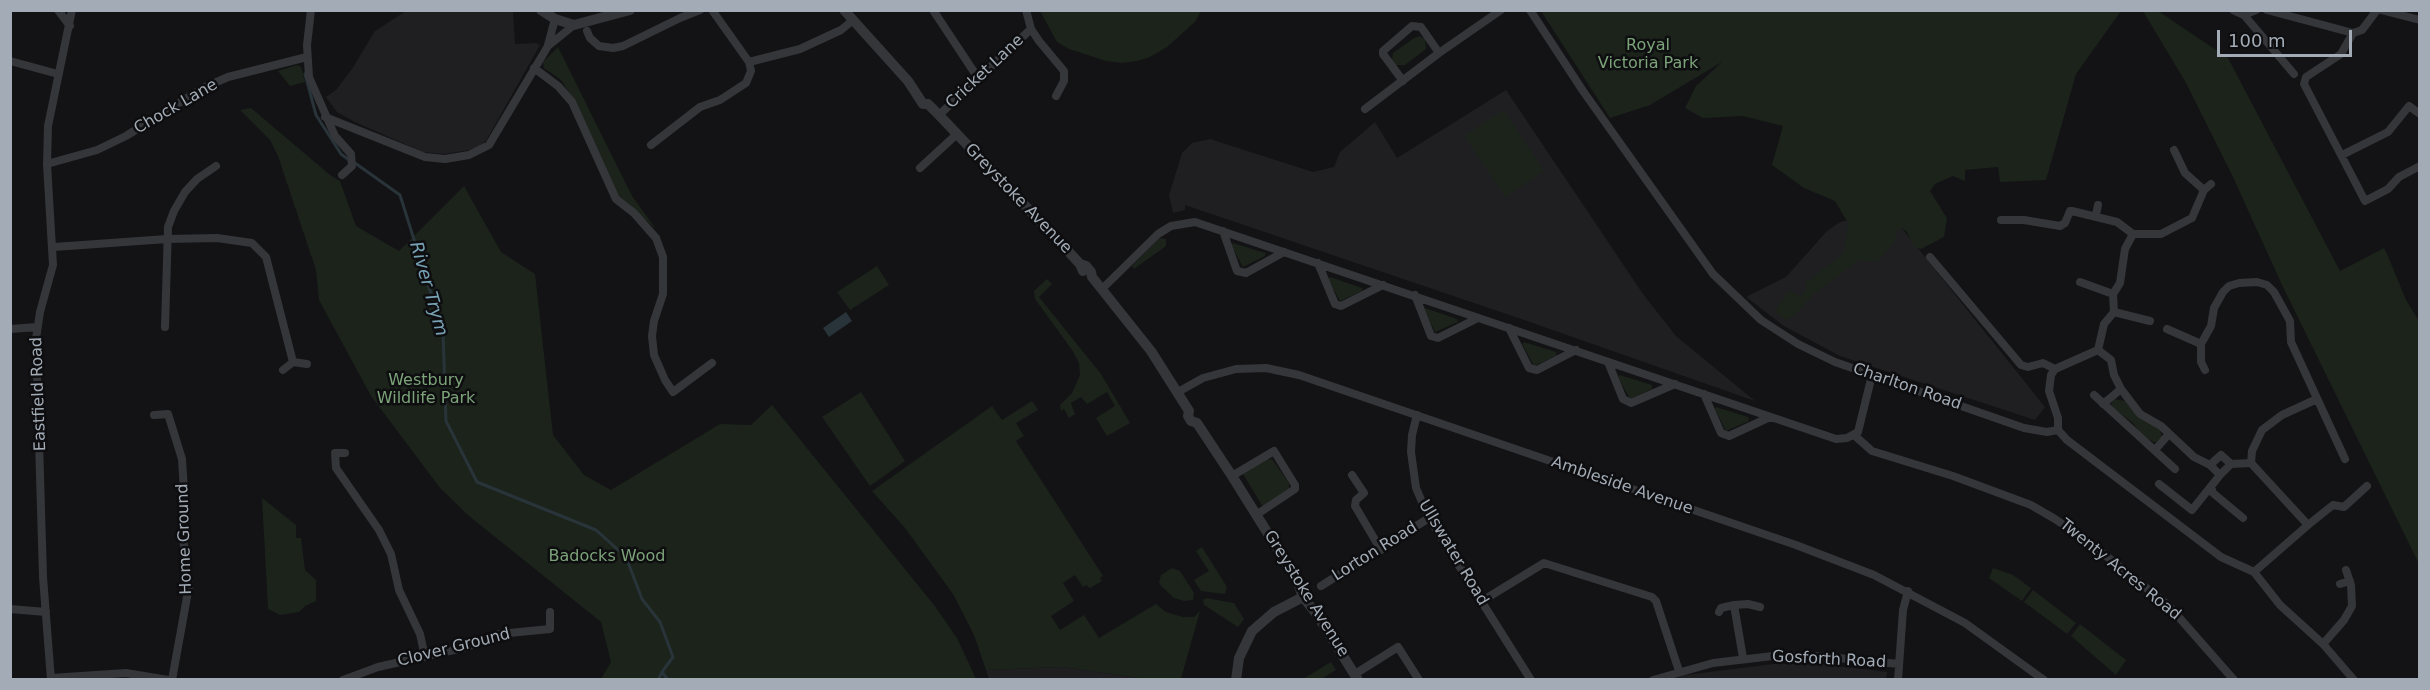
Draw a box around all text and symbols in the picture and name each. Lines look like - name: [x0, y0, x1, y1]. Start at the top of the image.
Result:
- scale bar: [2220, 18, 2355, 56]
- text: 100 m: [2228, 30, 2286, 51]
- street label: Cricket Lane: [942, 31, 1028, 113]
- park label: Royal Victoria Park: [1598, 36, 1698, 74]
- street label: Chock Lane: [131, 75, 221, 139]
- street label: Greystoke Avenue: [961, 140, 1075, 258]
- water label: River Trym: [404, 239, 452, 339]
- street label: Eastfield Road: [27, 337, 51, 451]
- street label: Charlton Road: [1850, 359, 1964, 415]
- park label: Westbury Wildlife Park: [377, 371, 475, 409]
- street label: Ambleside Avenue: [1549, 453, 1695, 519]
- street label: Home Ground: [173, 483, 197, 595]
- street label: Ullswater Road: [1414, 497, 1492, 609]
- street label: Twenty Acres Road: [2056, 515, 2184, 625]
- street label: Lorton Road: [1329, 518, 1421, 586]
- street label: Greystoke Avenue: [1259, 527, 1353, 661]
- park label: Badocks Wood: [549, 547, 665, 567]
- street label: Clover Ground: [396, 625, 512, 671]
- street label: Gosforth Road: [1771, 647, 1887, 673]

